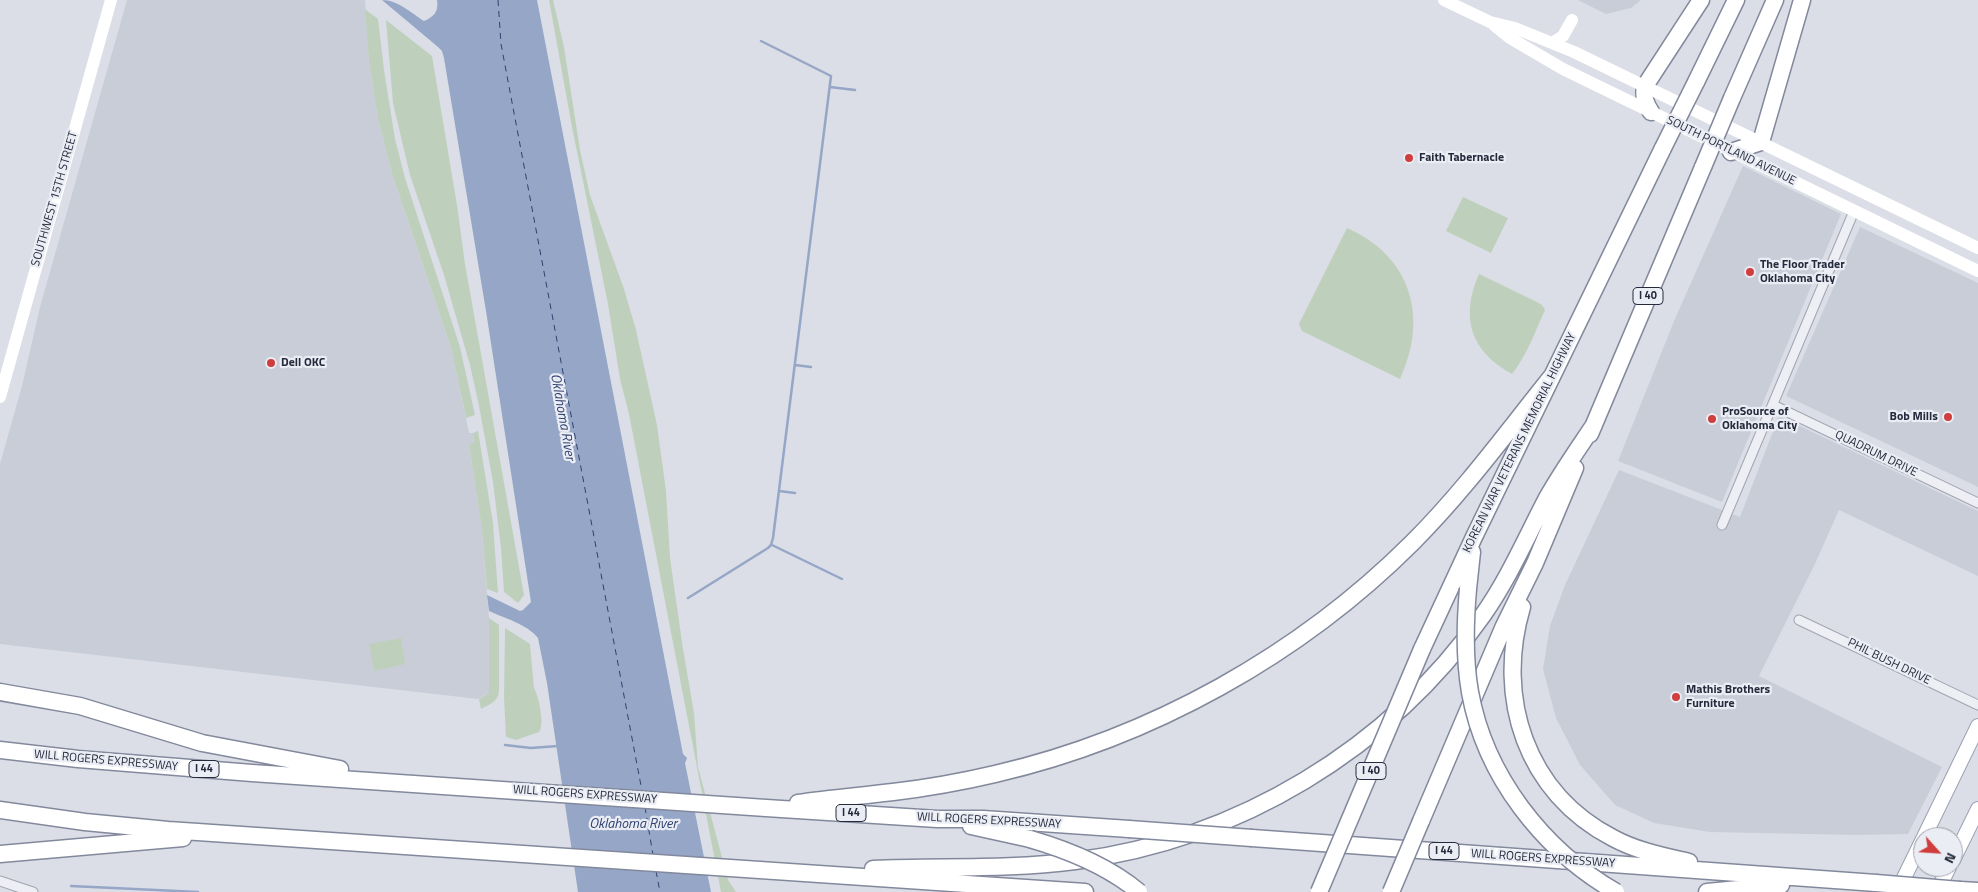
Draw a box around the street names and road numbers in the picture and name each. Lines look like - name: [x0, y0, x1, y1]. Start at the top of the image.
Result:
- street label: SOUTH PORTLAND AVENUE: [1664, 113, 1798, 189]
- street label: SOUTHWEST 15TH STREET: [29, 130, 81, 268]
- road number: I 40: [1633, 288, 1663, 304]
- street label: KOREAN WAR VETERANS MEMORIAL HIGHWAY: [1460, 331, 1580, 555]
- street label: QUADRUM DRIVE: [1832, 428, 1920, 480]
- street label: PHIL BUSH DRIVE: [1845, 636, 1933, 688]
- street label: WILL ROGERS EXPRESSWAY: [33, 748, 179, 774]
- road number: I 44: [189, 761, 219, 778]
- road number: I 40: [1356, 762, 1386, 779]
- street label: WILL ROGERS EXPRESSWAY: [512, 783, 658, 807]
- road number: I 44: [836, 804, 866, 821]
- street label: WILL ROGERS EXPRESSWAY: [917, 810, 1061, 832]
- road number: I 44: [1429, 842, 1459, 859]
- street label: WILL ROGERS EXPRESSWAY: [1470, 847, 1616, 871]

